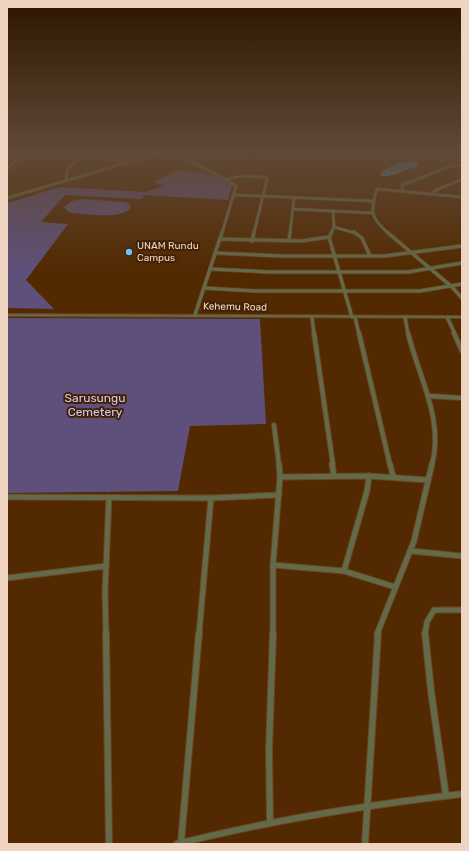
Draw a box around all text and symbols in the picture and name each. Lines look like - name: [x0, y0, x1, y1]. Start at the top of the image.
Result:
- place label: UNAM Rundu Campus: [137, 240, 199, 264]
- marker: UNAM Rundu Campus: [124, 247, 134, 257]
- street label: Kehemu Road: [203, 300, 267, 314]
- park label: Sarusungu Cemetery: [65, 391, 125, 419]

